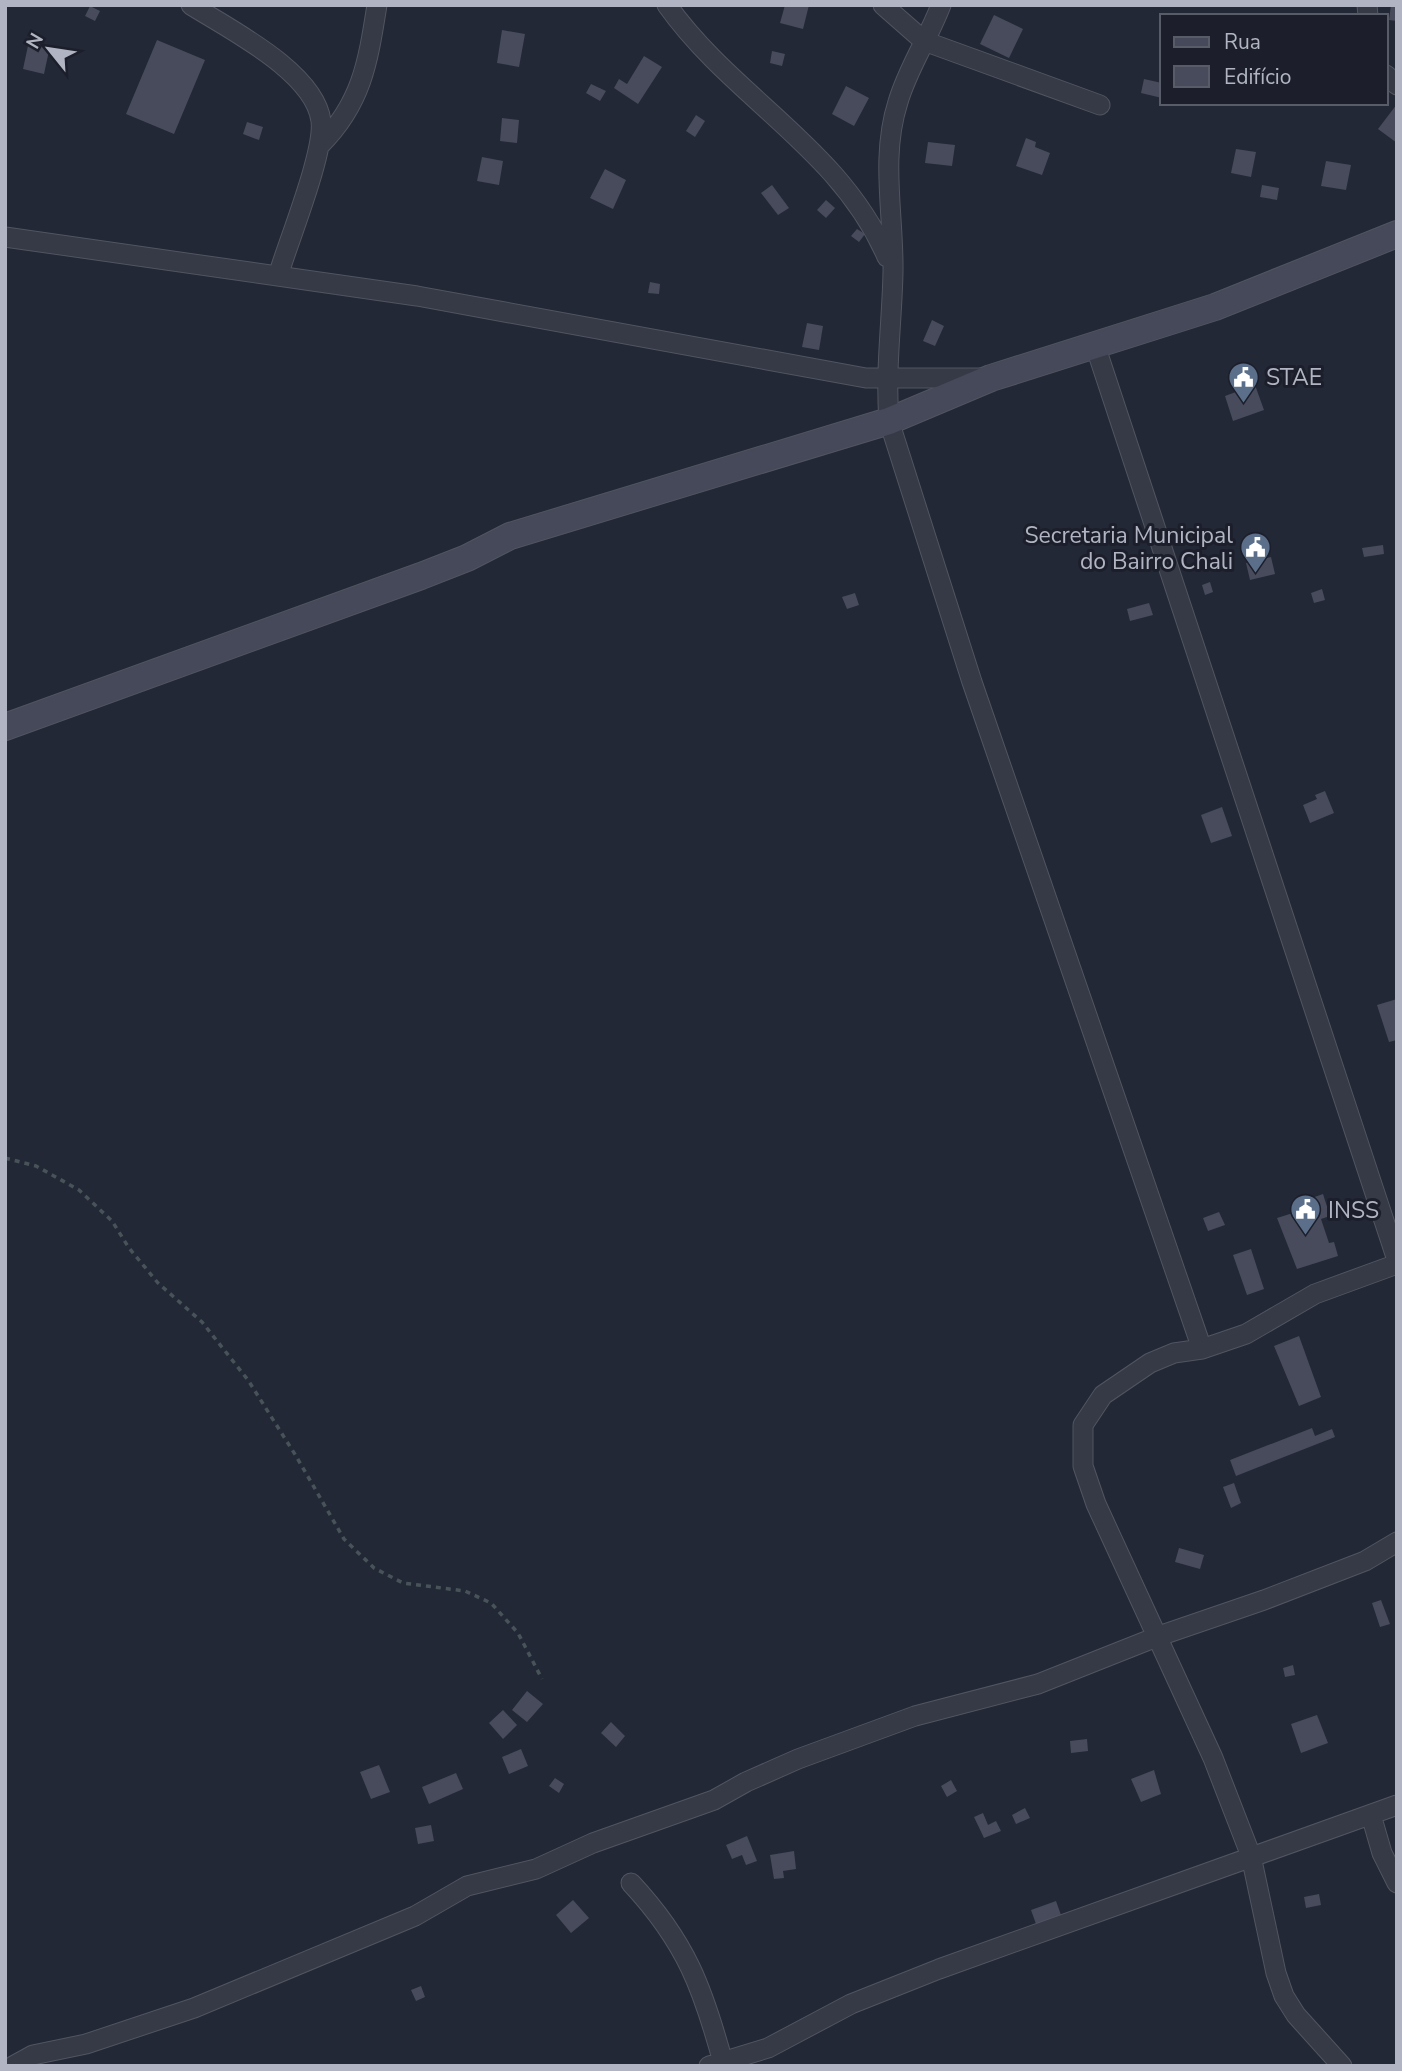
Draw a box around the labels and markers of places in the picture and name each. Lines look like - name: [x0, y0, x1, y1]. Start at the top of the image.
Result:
- public building icon: STAE: [1226, 360, 1260, 404]
- place label: STAE: [1266, 362, 1322, 393]
- place label: Secretaria Municipal do Bairro Chali: [1024, 520, 1233, 577]
- public building icon: Secretaria Municipal do Bairro Chali: [1239, 531, 1273, 575]
- public building icon: INSS: [1288, 1193, 1322, 1237]
- place label: INSS: [1328, 1195, 1379, 1226]

